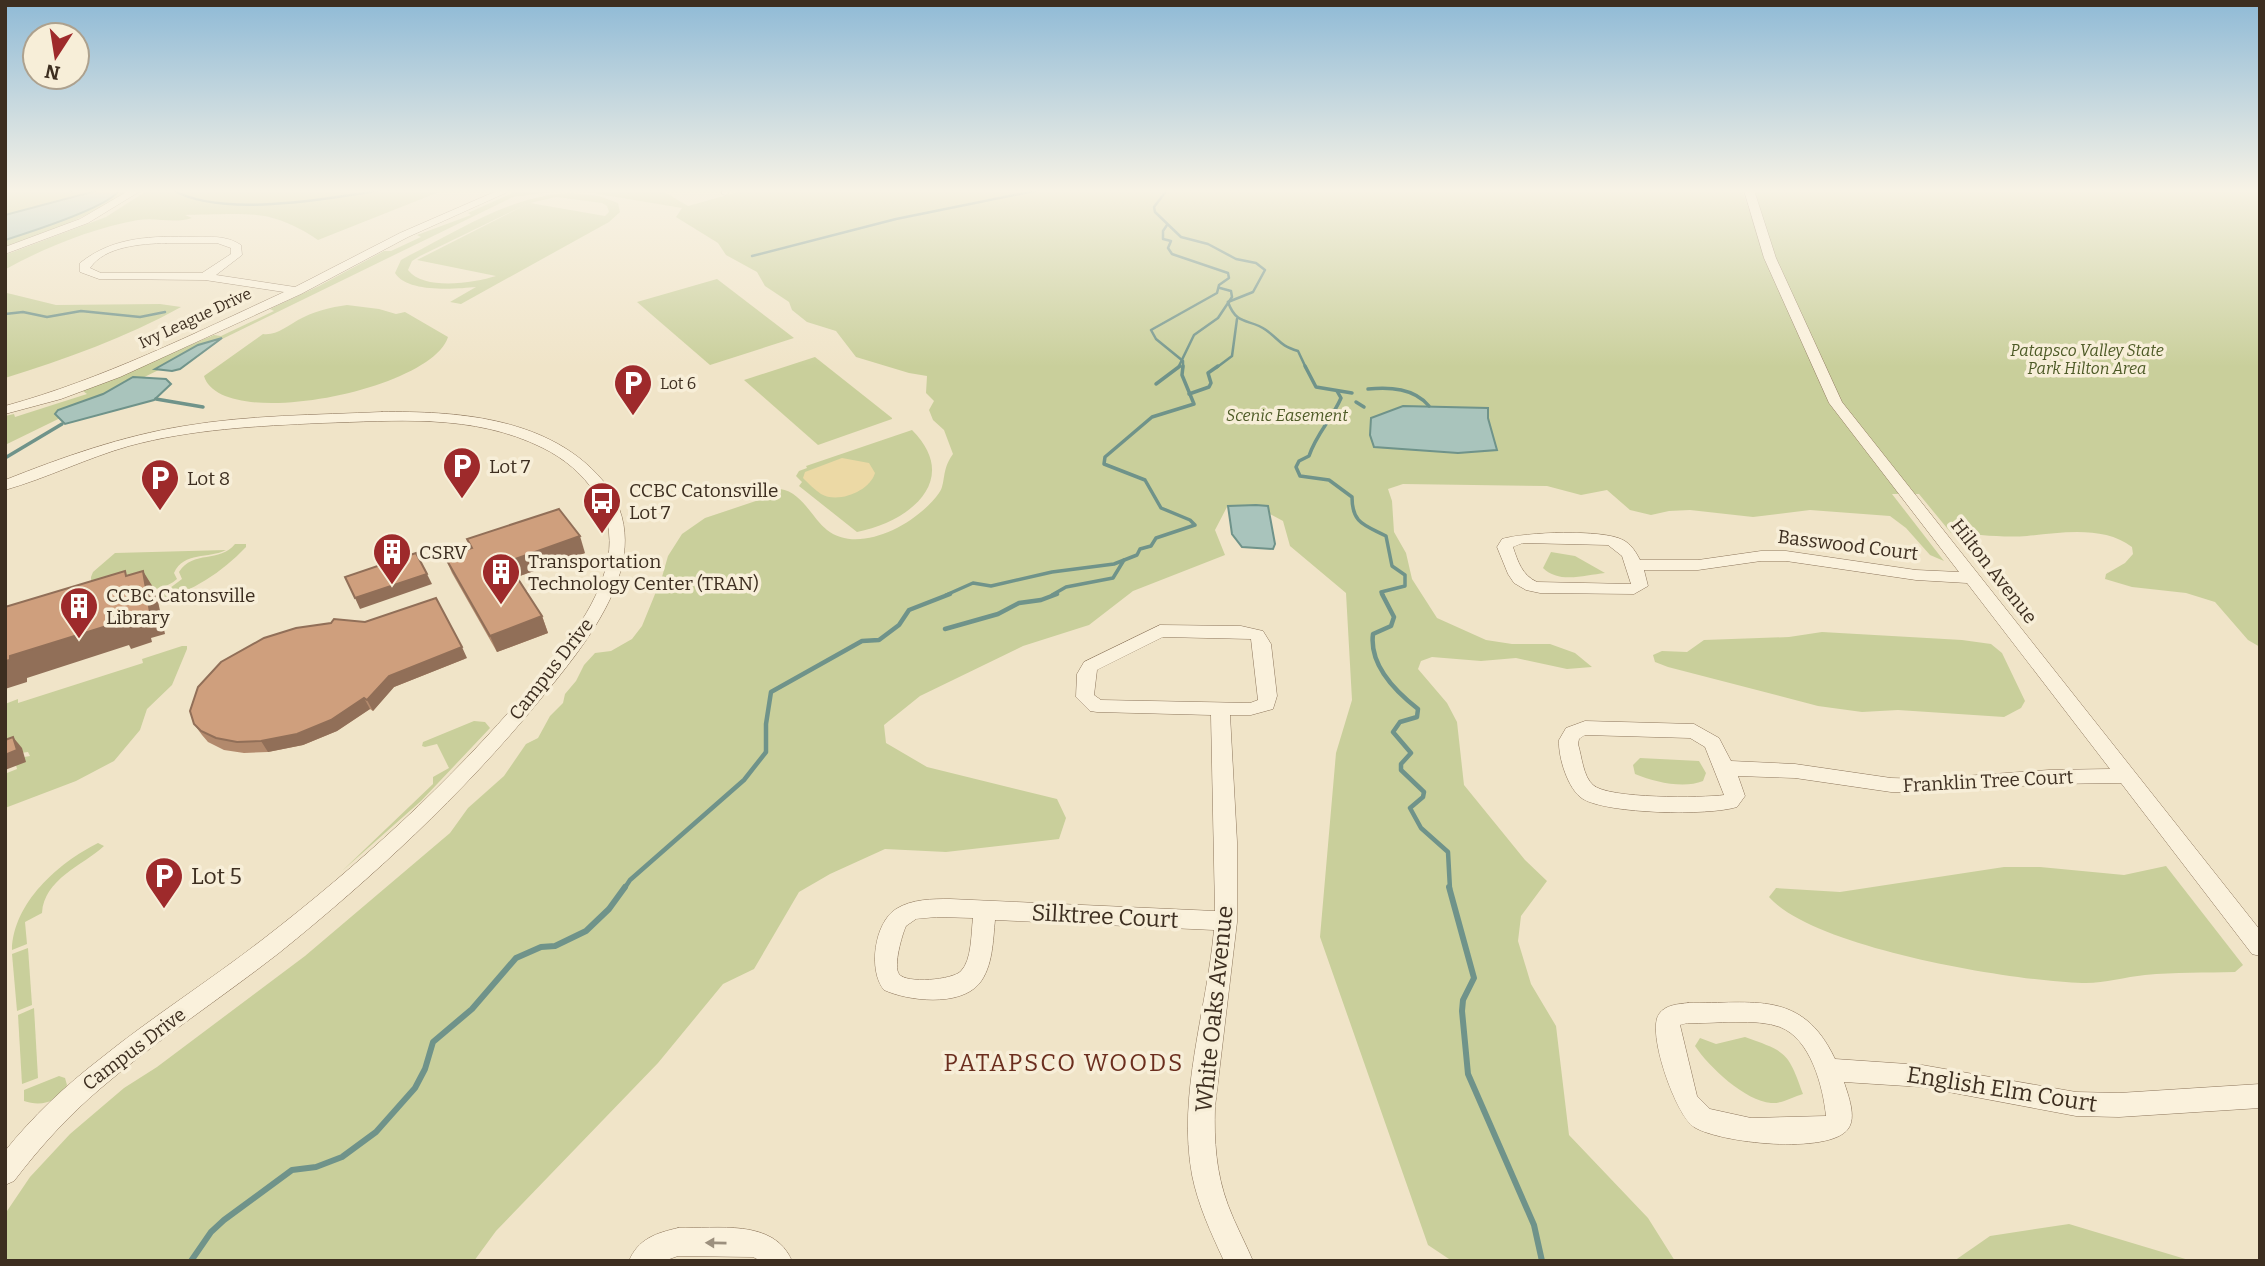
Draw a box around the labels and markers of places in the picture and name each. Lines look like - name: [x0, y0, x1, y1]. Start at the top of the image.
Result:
- parking icon: Lot 6: [612, 362, 654, 417]
- place label: Lot 6: [660, 374, 696, 393]
- parking icon: Lot 7: [441, 445, 483, 500]
- place label: Lot 7: [489, 455, 531, 478]
- parking icon: Lot 8: [139, 457, 181, 512]
- place label: Lot 8: [187, 467, 230, 490]
- place label: CCBC Catonsville Lot 7: [629, 479, 778, 524]
- bus stop icon: CCBC Catonsville Lot 7: [581, 480, 623, 535]
- building icon: CSRV: [371, 531, 413, 586]
- place label: CSRV: [419, 541, 468, 564]
- place label: Transportation Technology Center (TRAN): [528, 550, 759, 595]
- building icon: Transportation Technology Center (TRAN): [480, 551, 522, 606]
- place label: CCBC Catonsville Library: [106, 584, 255, 629]
- building icon: CCBC Catonsville Library: [58, 585, 100, 640]
- parking icon: Lot 5: [143, 855, 185, 910]
- place label: Lot 5: [191, 862, 242, 890]

